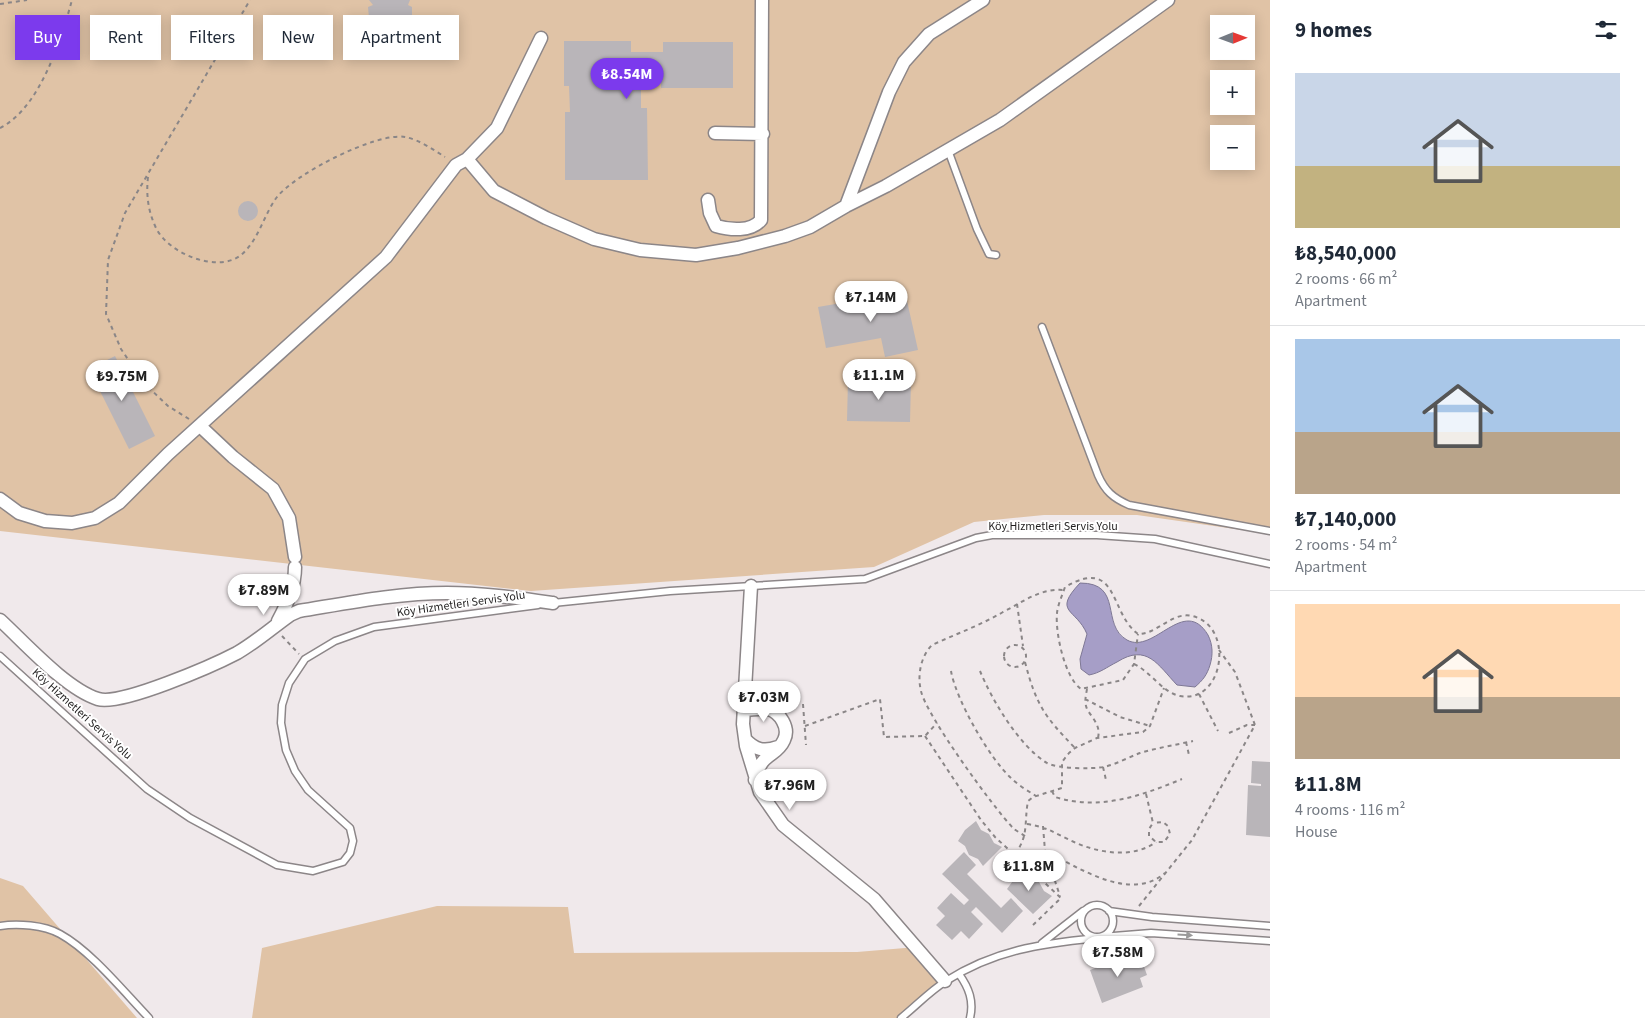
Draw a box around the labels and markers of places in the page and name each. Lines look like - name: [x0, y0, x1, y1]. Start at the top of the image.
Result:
- pin: ₺8.54M: [586, 58, 668, 100]
- pin: ₺7.14M: [830, 280, 912, 323]
- pin: ₺11.1M: [838, 358, 920, 401]
- pin: ₺9.75M: [81, 360, 163, 402]
- pin: ₺7.89M: [223, 574, 305, 616]
- pin: ₺7.03M: [723, 680, 805, 723]
- pin: ₺7.96M: [749, 768, 831, 811]
- pin: ₺11.8M: [988, 850, 1070, 892]
- pin: ₺7.58M: [1077, 936, 1159, 978]

